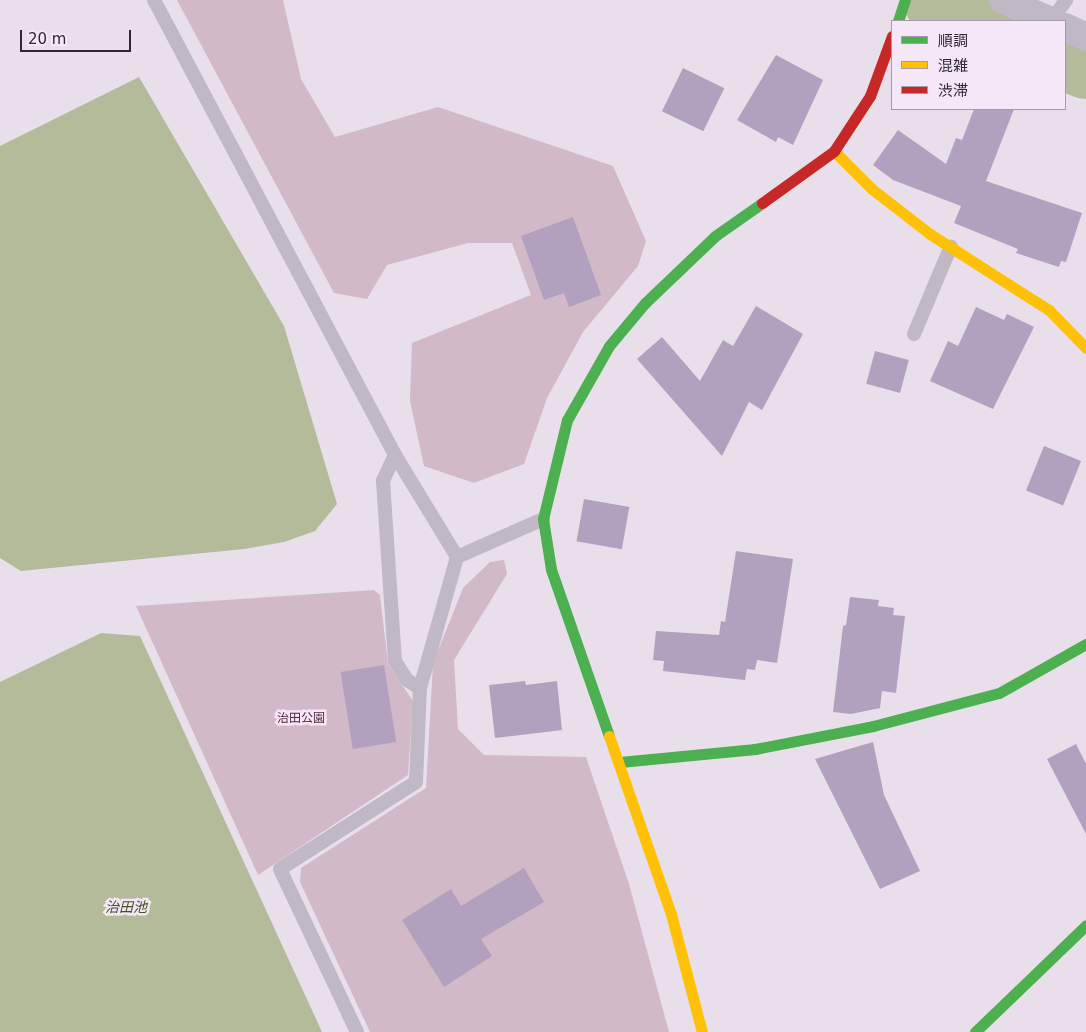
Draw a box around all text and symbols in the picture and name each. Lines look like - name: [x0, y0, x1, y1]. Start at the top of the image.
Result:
- scale bar: [22, 20, 134, 52]
- legend: [891, 20, 1066, 110]
- text: 20 m: [28, 30, 66, 48]
- text: 順調: [938, 32, 968, 50]
- text: 混雑: [938, 57, 968, 75]
- text: 渋滞: [938, 82, 968, 100]
- park label: 治田公園: [277, 712, 325, 726]
- water label: 治田池: [105, 899, 147, 915]

